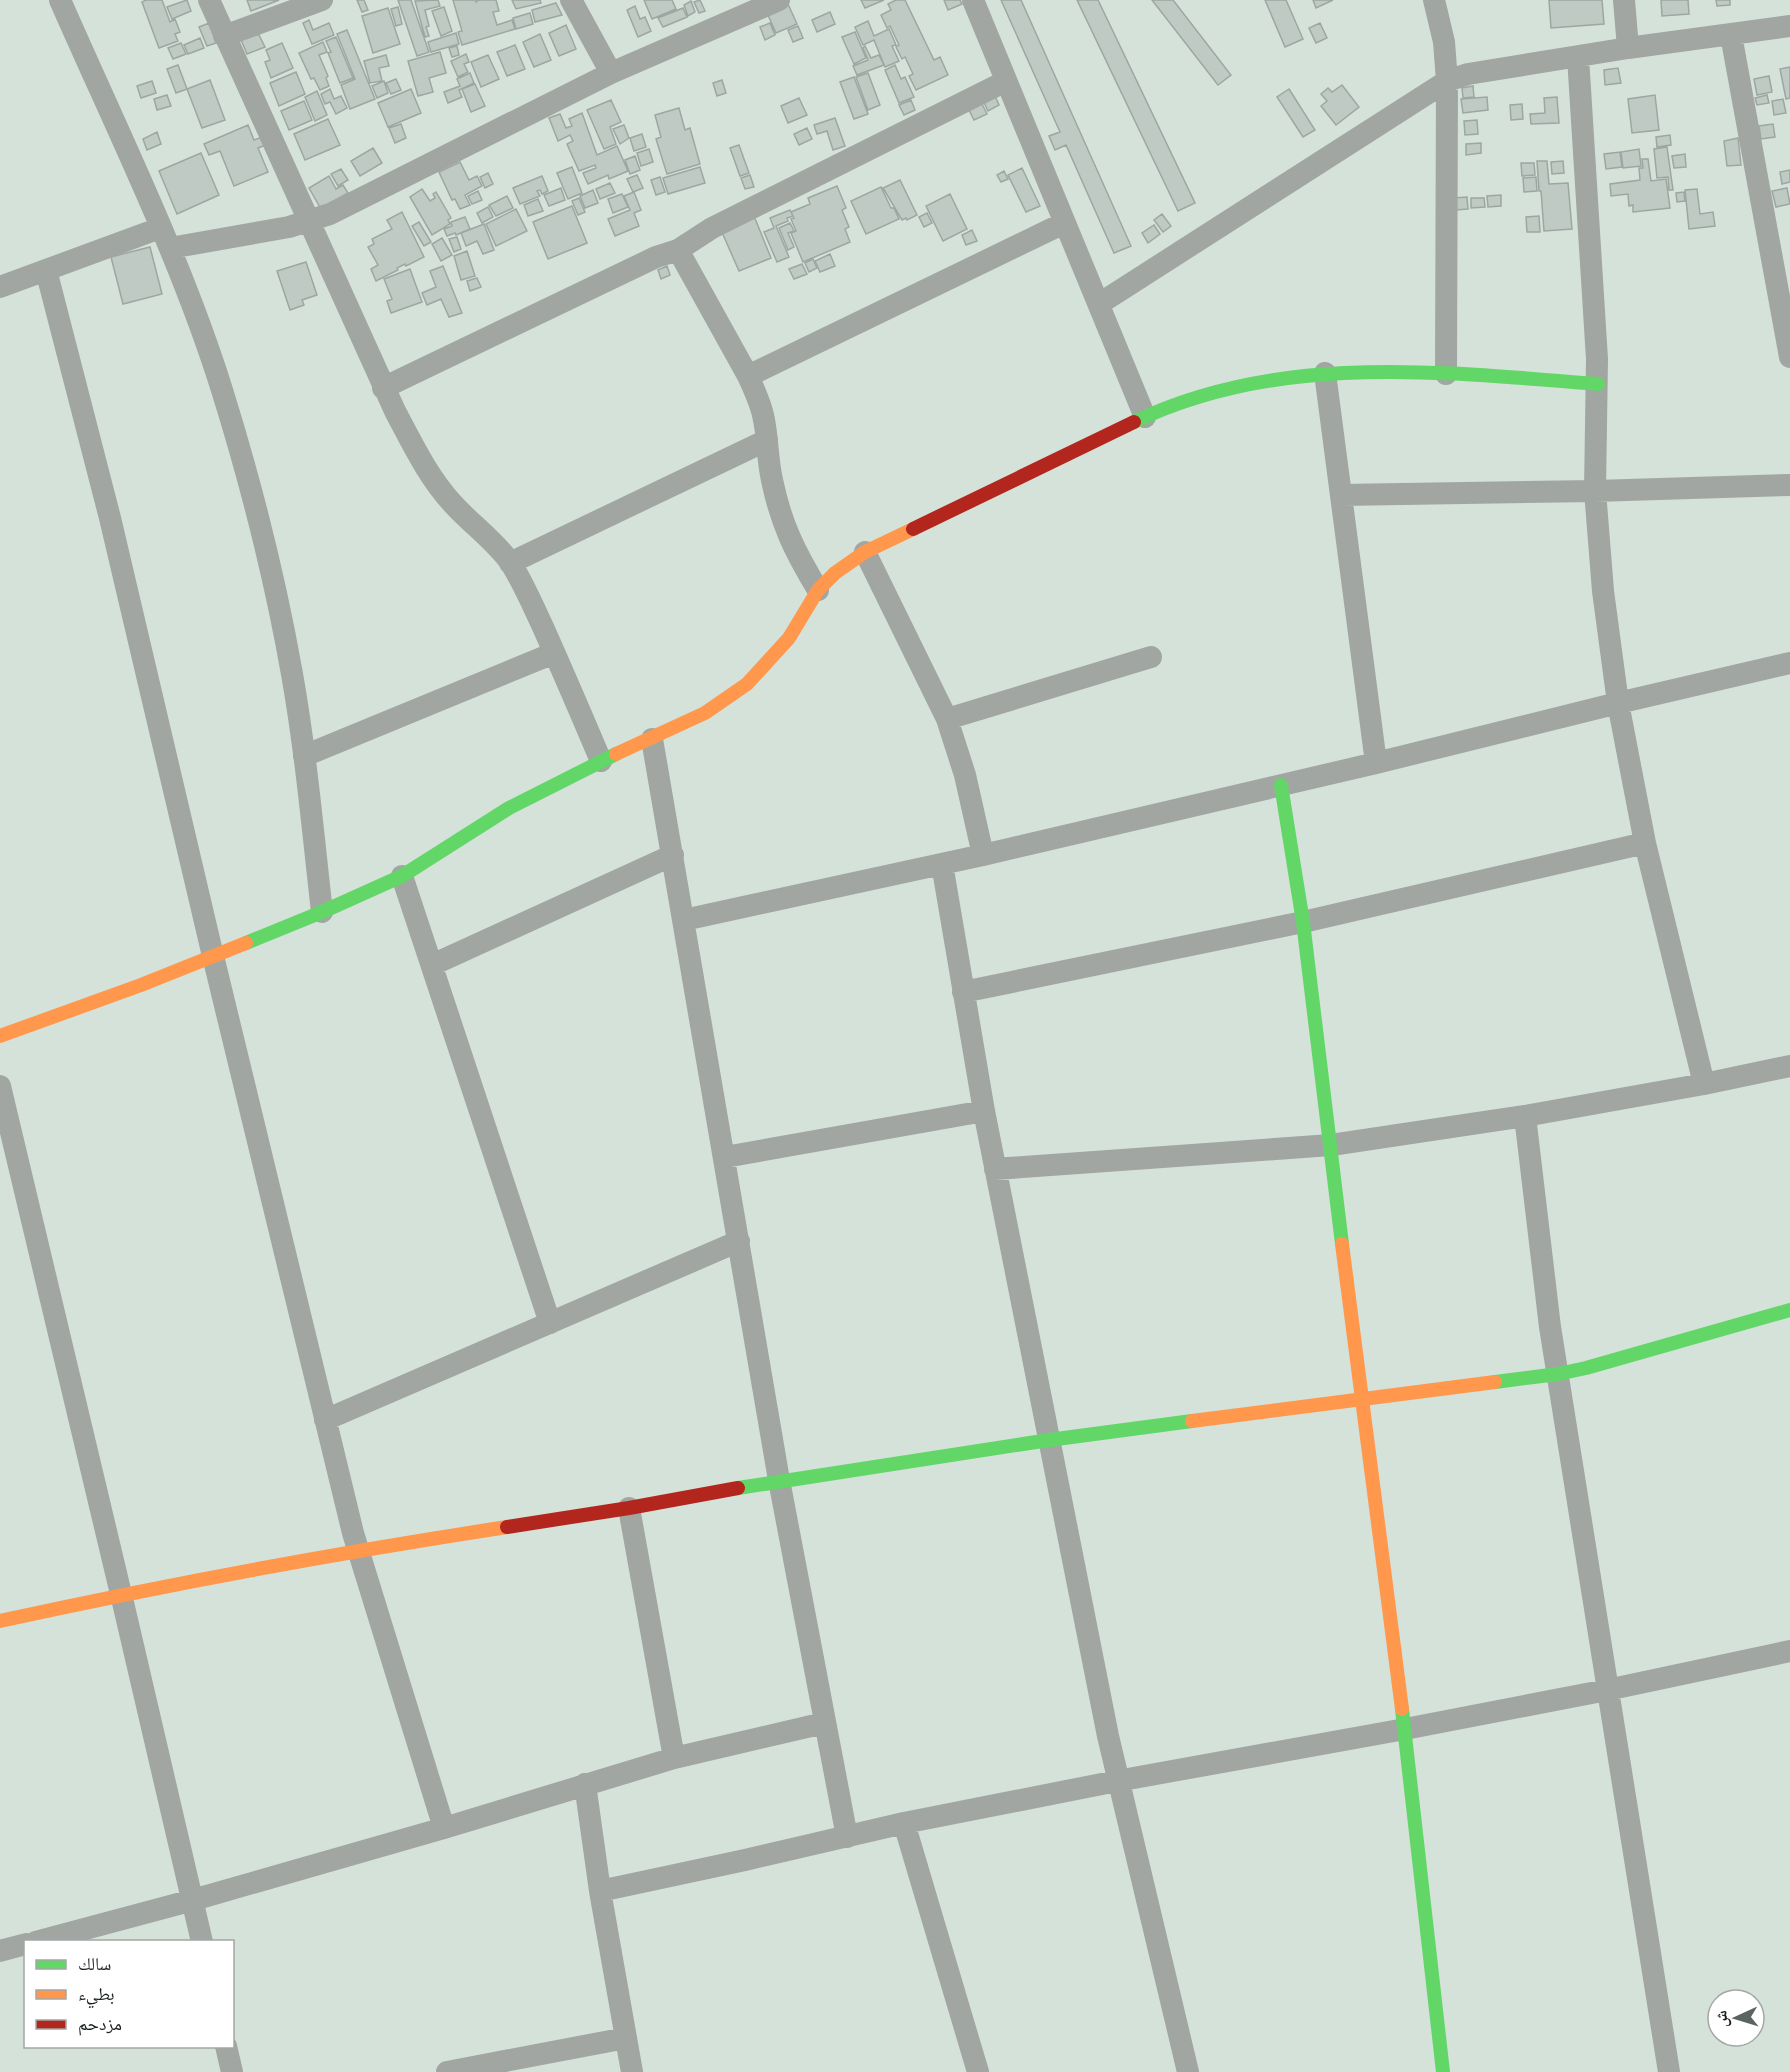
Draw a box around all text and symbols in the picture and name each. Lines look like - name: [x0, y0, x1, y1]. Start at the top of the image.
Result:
- legend: [24, 1940, 234, 2048]
- text: سالك: [78, 1951, 111, 1976]
- text: بطيء: [78, 1981, 115, 2009]
- north arrow: [1706, 1988, 1766, 2048]
- text: ش: [1709, 2010, 1734, 2028]
- text: مزدحم: [78, 2011, 122, 2036]

